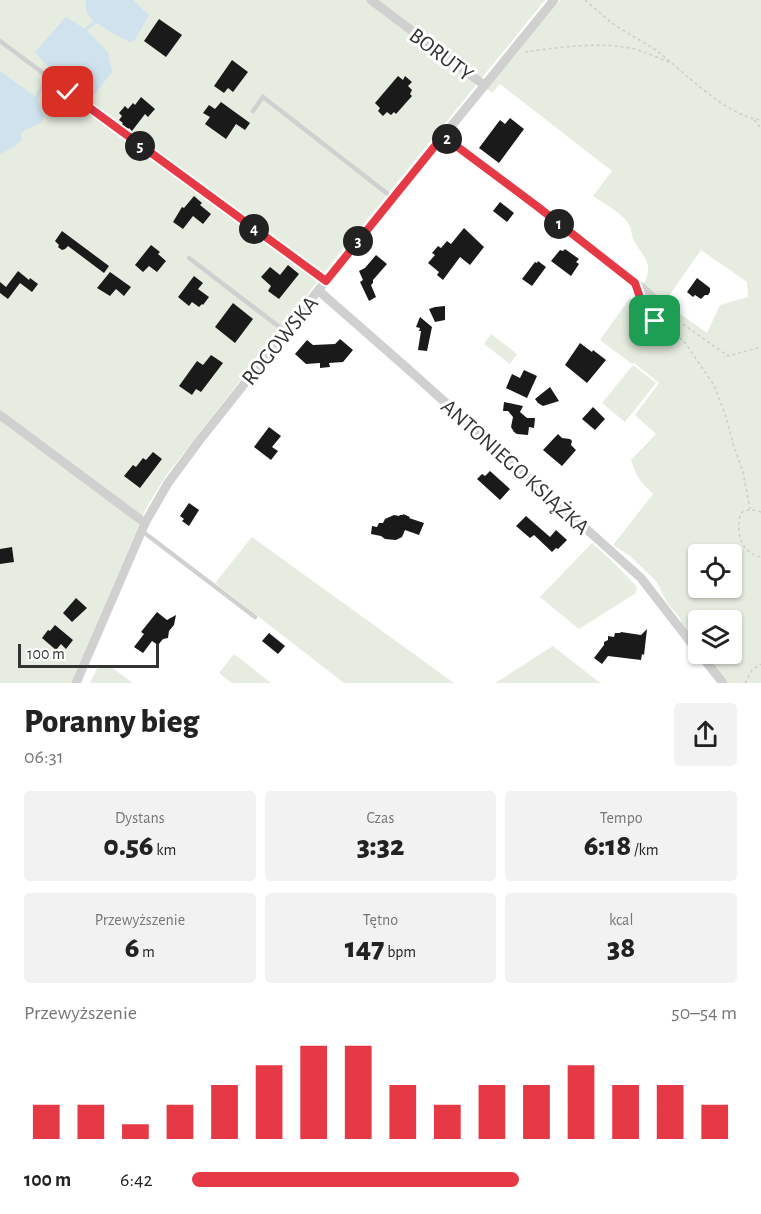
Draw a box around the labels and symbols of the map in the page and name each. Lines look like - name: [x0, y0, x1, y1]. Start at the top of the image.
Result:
- street label: BORUTY: [405, 24, 478, 86]
- pin: [42, 66, 93, 117]
- pin: 2: [432, 124, 462, 154]
- pin: 5: [125, 131, 155, 161]
- pin: 1: [544, 209, 574, 239]
- pin: 4: [239, 214, 269, 244]
- pin: 3: [343, 226, 373, 256]
- street label: ROGOWSKA: [237, 292, 322, 389]
- pin: [629, 295, 680, 346]
- street label: ANTONIEGO KSIĄŻKA: [437, 395, 594, 539]
- scale bar: [18, 641, 159, 668]

